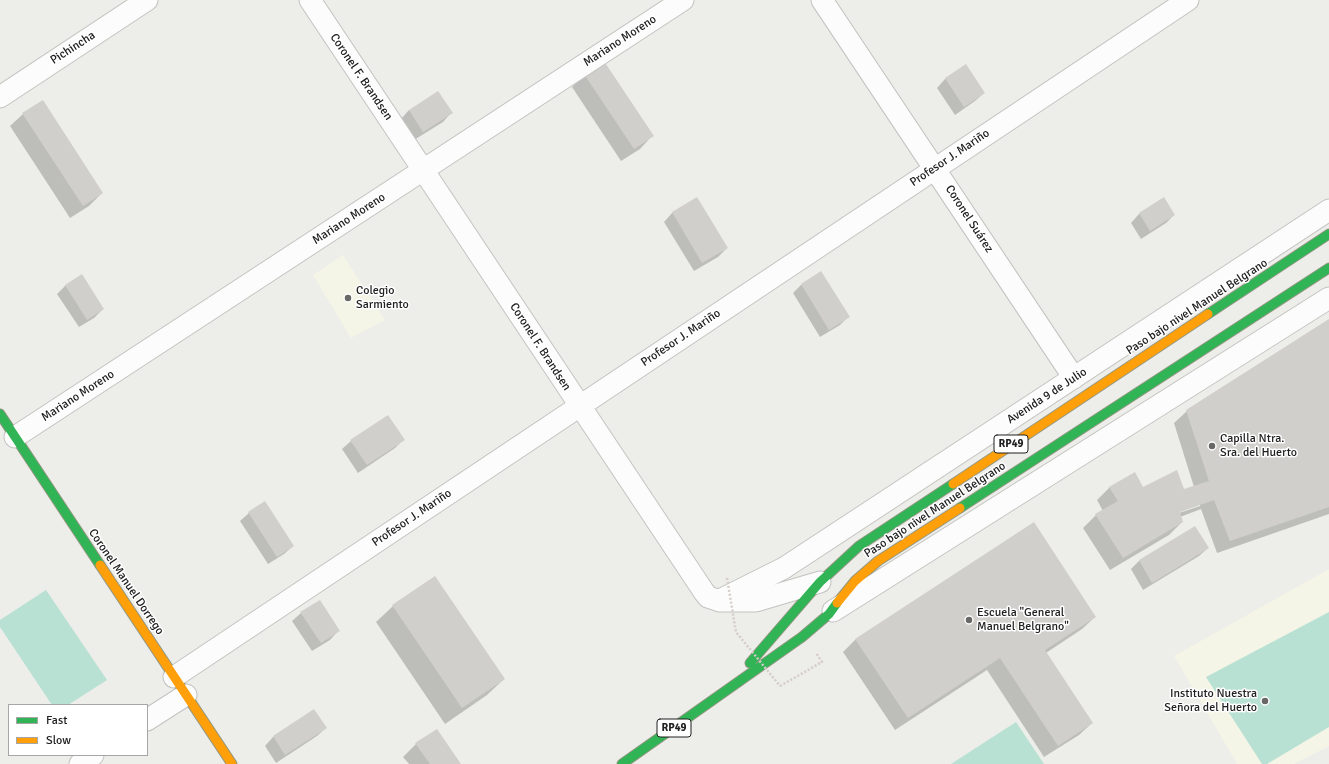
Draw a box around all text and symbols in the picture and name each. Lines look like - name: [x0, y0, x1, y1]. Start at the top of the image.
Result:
- street label: Mariano Moreno: [581, 12, 659, 70]
- street label: Pichincha: [48, 28, 98, 68]
- street label: Coronel F. Brandsen: [327, 31, 395, 123]
- street label: Profesor J. Mariño: [908, 126, 992, 190]
- street label: Coronel Suárez: [942, 183, 996, 255]
- street label: Mariano Moreno: [310, 190, 388, 248]
- street label: Paso bajo nivel Manuel Belgrano: [1124, 256, 1270, 358]
- place label: Colegio Sarmiento: [356, 284, 409, 312]
- marker: Colegio Sarmiento: [343, 293, 353, 303]
- street label: Coronel F. Brandsen: [506, 300, 574, 394]
- street label: Profesor J. Mariño: [639, 306, 723, 370]
- street label: Avenida 9 de Julio: [1004, 365, 1090, 427]
- street label: Mariano Moreno: [39, 367, 117, 425]
- place label: Capilla Ntra. Sra. del Huerto: [1220, 432, 1297, 460]
- road number: RP49: [994, 435, 1028, 453]
- marker: Capilla Ntra. Sra. del Huerto: [1207, 441, 1217, 451]
- street label: Paso bajo nivel Manuel Belgrano: [862, 459, 1008, 561]
- street label: Profesor J. Mariño: [370, 486, 454, 550]
- street label: Coronel Manuel Dorrego: [85, 526, 167, 638]
- place label: Escuela "General Manuel Belgrano": [977, 606, 1069, 634]
- marker: Escuela "General Manuel Belgrano": [964, 615, 974, 625]
- place label: Instituto Nuestra Señora del Huerto: [1164, 687, 1257, 715]
- marker: Instituto Nuestra Señora del Huerto: [1260, 696, 1270, 706]
- legend: [8, 704, 148, 756]
- text: Fast: [46, 713, 67, 728]
- road number: RP49: [657, 719, 691, 737]
- text: Slow: [46, 733, 71, 748]

